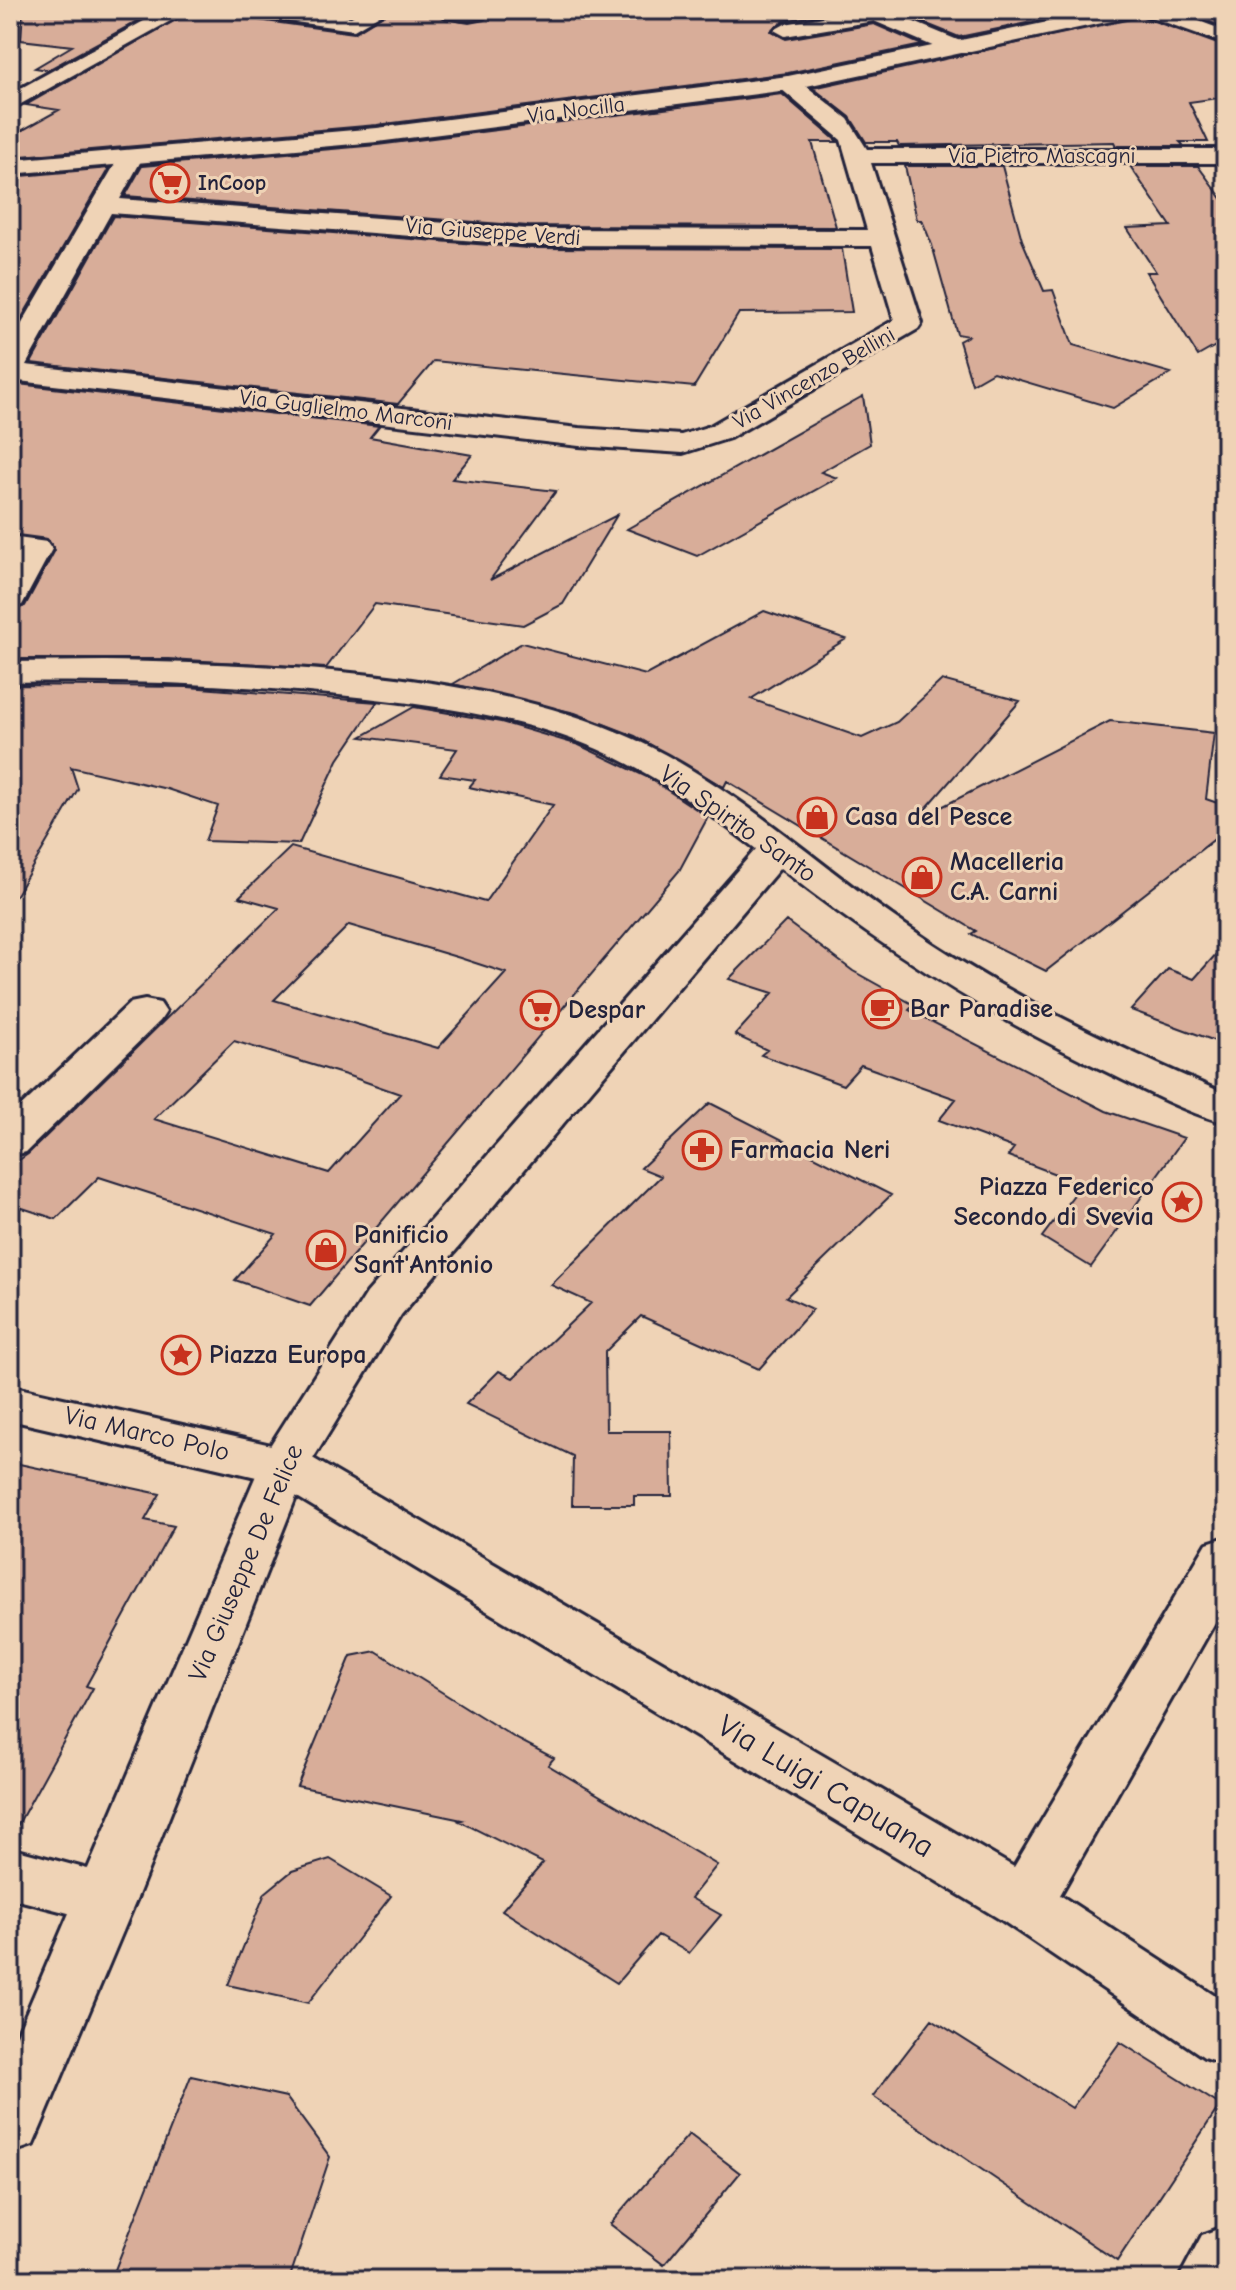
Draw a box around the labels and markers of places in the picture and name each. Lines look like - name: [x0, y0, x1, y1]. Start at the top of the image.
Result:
- supermarket icon: InCoop: [149, 162, 191, 204]
- place label: InCoop: [198, 170, 266, 196]
- shop icon: Casa del Pesce: [796, 796, 838, 838]
- place label: Casa del Pesce: [845, 802, 1012, 832]
- place label: Macelleria C.A. Carni: [950, 847, 1064, 907]
- shop icon: Macelleria C.A. Carni: [901, 856, 943, 898]
- cafe icon: Bar Paradise: [861, 988, 903, 1030]
- supermarket icon: Despar: [519, 989, 561, 1031]
- place label: Bar Paradise: [910, 994, 1053, 1024]
- place label: Despar: [568, 995, 646, 1025]
- pharmacy icon: Farmacia Neri: [681, 1129, 723, 1171]
- place label: Farmacia Neri: [730, 1135, 890, 1165]
- place label: Piazza Federico Secondo di Svevia: [954, 1172, 1154, 1232]
- place icon: Piazza Federico Secondo di Svevia: [1161, 1181, 1203, 1223]
- place label: Panificio Sant'Antonio: [354, 1220, 493, 1280]
- shop icon: Panificio Sant'Antonio: [305, 1229, 347, 1271]
- place icon: Piazza Europa: [160, 1334, 202, 1376]
- place label: Piazza Europa: [209, 1340, 366, 1370]

